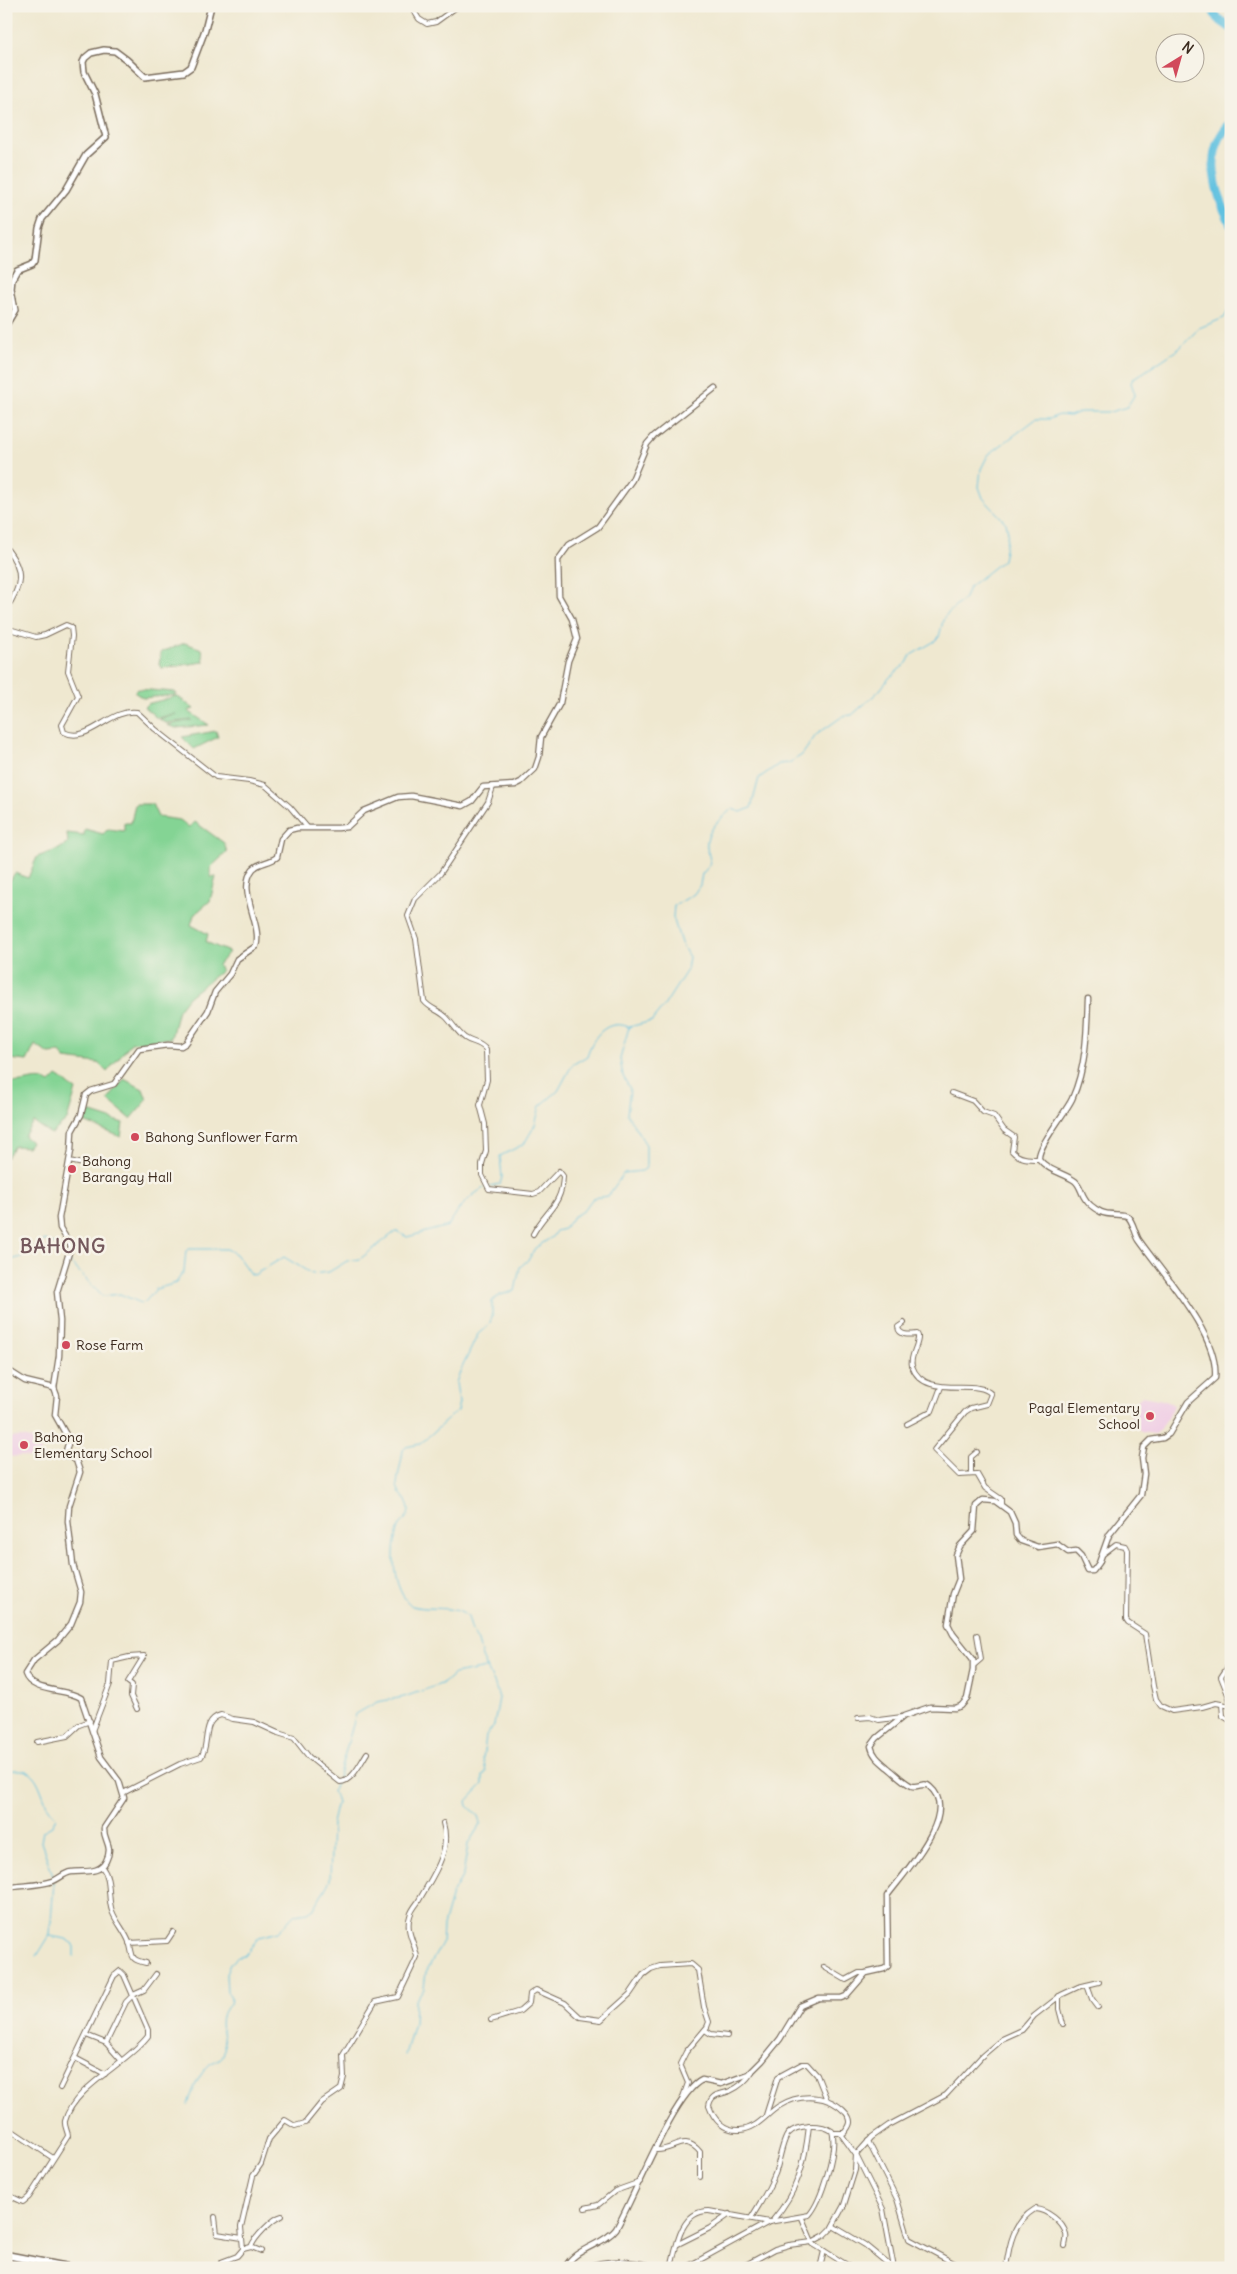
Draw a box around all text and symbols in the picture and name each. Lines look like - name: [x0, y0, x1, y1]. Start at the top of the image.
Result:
- north arrow: [1154, 32, 1204, 82]
- text: N: [1179, 38, 1197, 58]
- place label: Bahong Sunflower Farm: [145, 1128, 298, 1146]
- marker: Bahong Sunflower Farm: [129, 1131, 141, 1143]
- place label: Bahong Barangay Hall: [82, 1152, 172, 1186]
- marker: Bahong Barangay Hall: [66, 1163, 78, 1175]
- district label: BAHONG: [20, 1234, 106, 1258]
- place label: Rose Farm: [76, 1336, 143, 1354]
- marker: Rose Farm: [60, 1339, 72, 1351]
- place label: Pagal Elementary School: [1029, 1399, 1140, 1433]
- marker: Pagal Elementary School: [1144, 1410, 1156, 1422]
- place label: Bahong Elementary School: [34, 1428, 152, 1462]
- marker: Bahong Elementary School: [18, 1439, 30, 1451]

